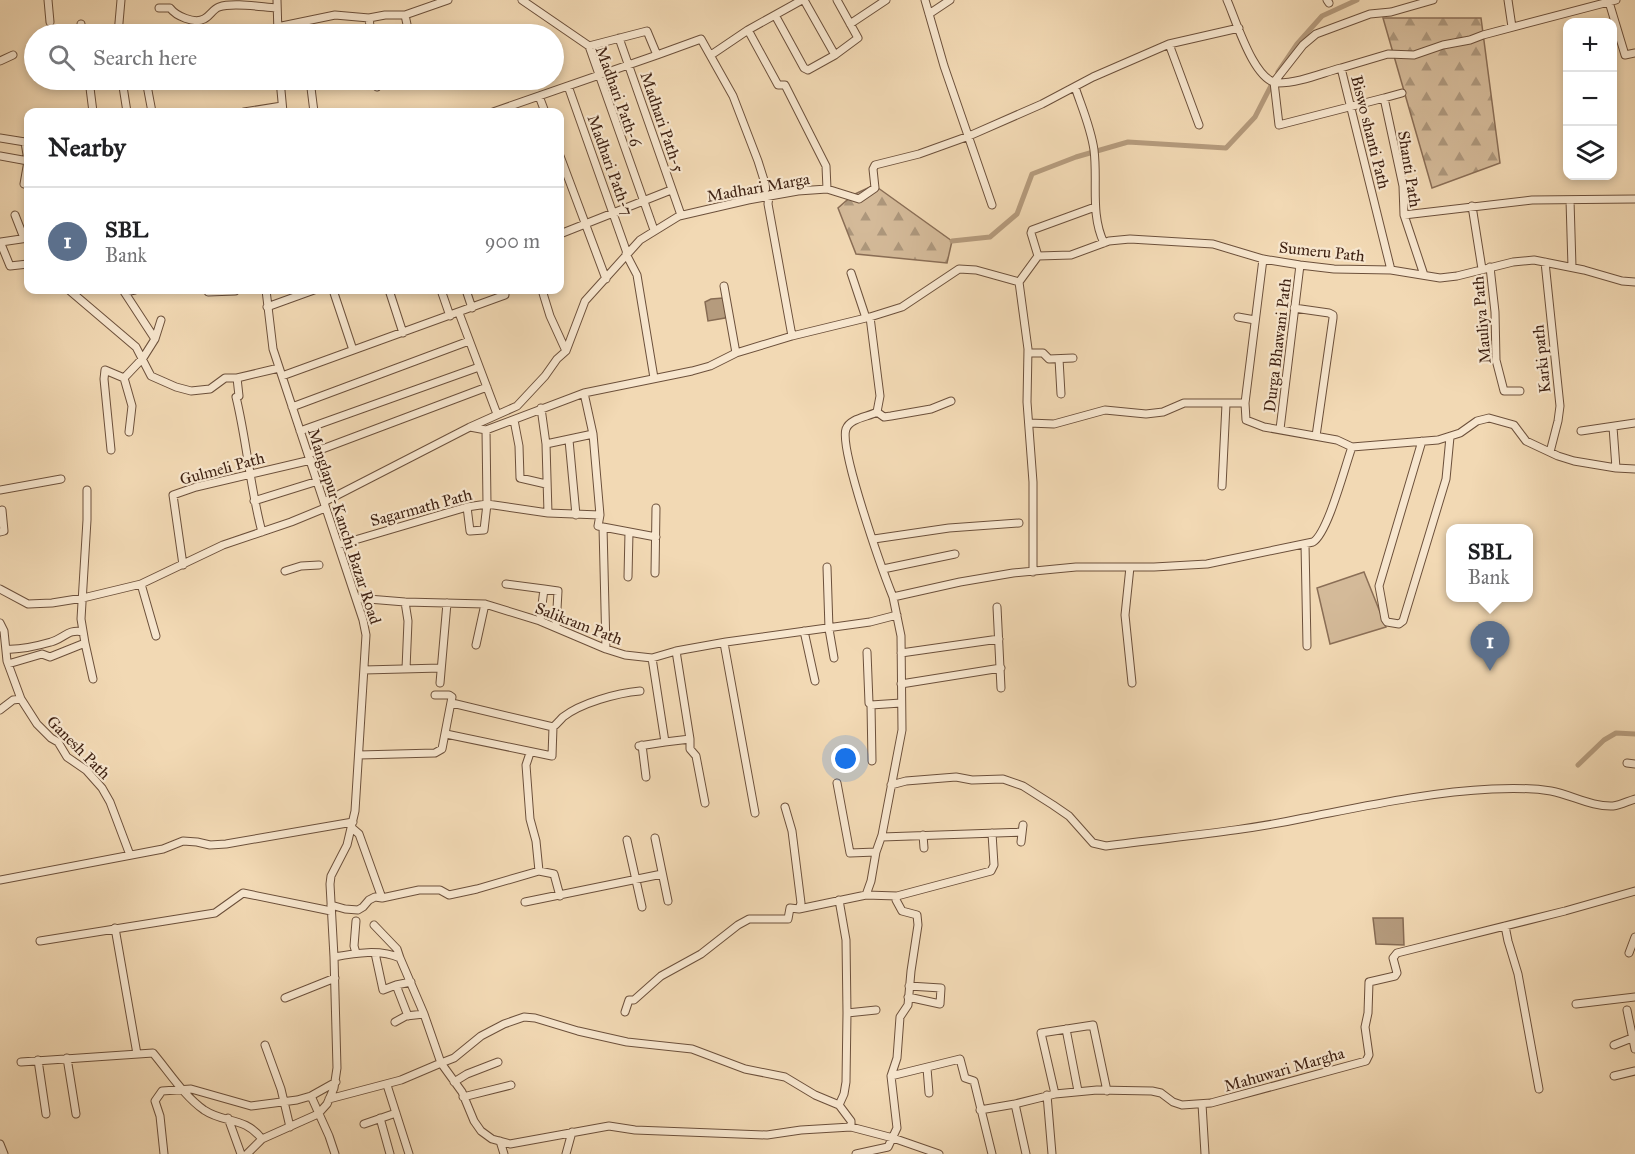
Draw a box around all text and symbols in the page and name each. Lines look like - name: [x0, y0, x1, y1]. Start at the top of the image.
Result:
- map controls: [1563, 18, 1617, 180]
- button: +: [1563, 18, 1617, 72]
- search box: [24, 24, 564, 90]
- icon: search: [45, 41, 78, 74]
- street label: Madhari Path-6: [592, 43, 646, 150]
- text: Search here: [93, 44, 197, 71]
- street label: Madhari Path-5: [636, 69, 689, 175]
- button: −: [1563, 72, 1617, 126]
- street label: Biswo shanti Path: [1347, 73, 1394, 191]
- street label: Madhari Path-7: [583, 112, 638, 218]
- button: layers: [1563, 126, 1617, 180]
- street label: Shanti Path: [1394, 130, 1425, 209]
- text: Nearby: [48, 131, 126, 163]
- street label: Madhari Marga: [705, 169, 811, 207]
- text: SBL: [105, 216, 148, 243]
- text: 1: [64, 229, 71, 253]
- text: 900 m: [485, 229, 540, 253]
- street label: Sumeru Path: [1278, 238, 1366, 265]
- text: Bank: [105, 243, 147, 267]
- street label: Mauliya Path: [1468, 275, 1495, 365]
- street label: Durga Bhawani Path: [1260, 277, 1296, 413]
- street label: Karki path: [1528, 324, 1555, 394]
- street label: Manglapur-Kanchi Bazar Road: [303, 426, 385, 627]
- street label: Gulmeli Path: [178, 448, 267, 489]
- street label: Sagarmath Path: [368, 485, 474, 531]
- popup: [1446, 524, 1533, 602]
- text: SBL: [1468, 538, 1511, 565]
- text: Bank: [1468, 565, 1510, 589]
- street label: Salikram Path: [532, 598, 625, 649]
- pin: 1: [1470, 622, 1510, 671]
- street label: Ganesh Path: [43, 712, 114, 783]
- your location: [831, 744, 860, 773]
- street label: Mahuwari Margha: [1222, 1043, 1347, 1097]

